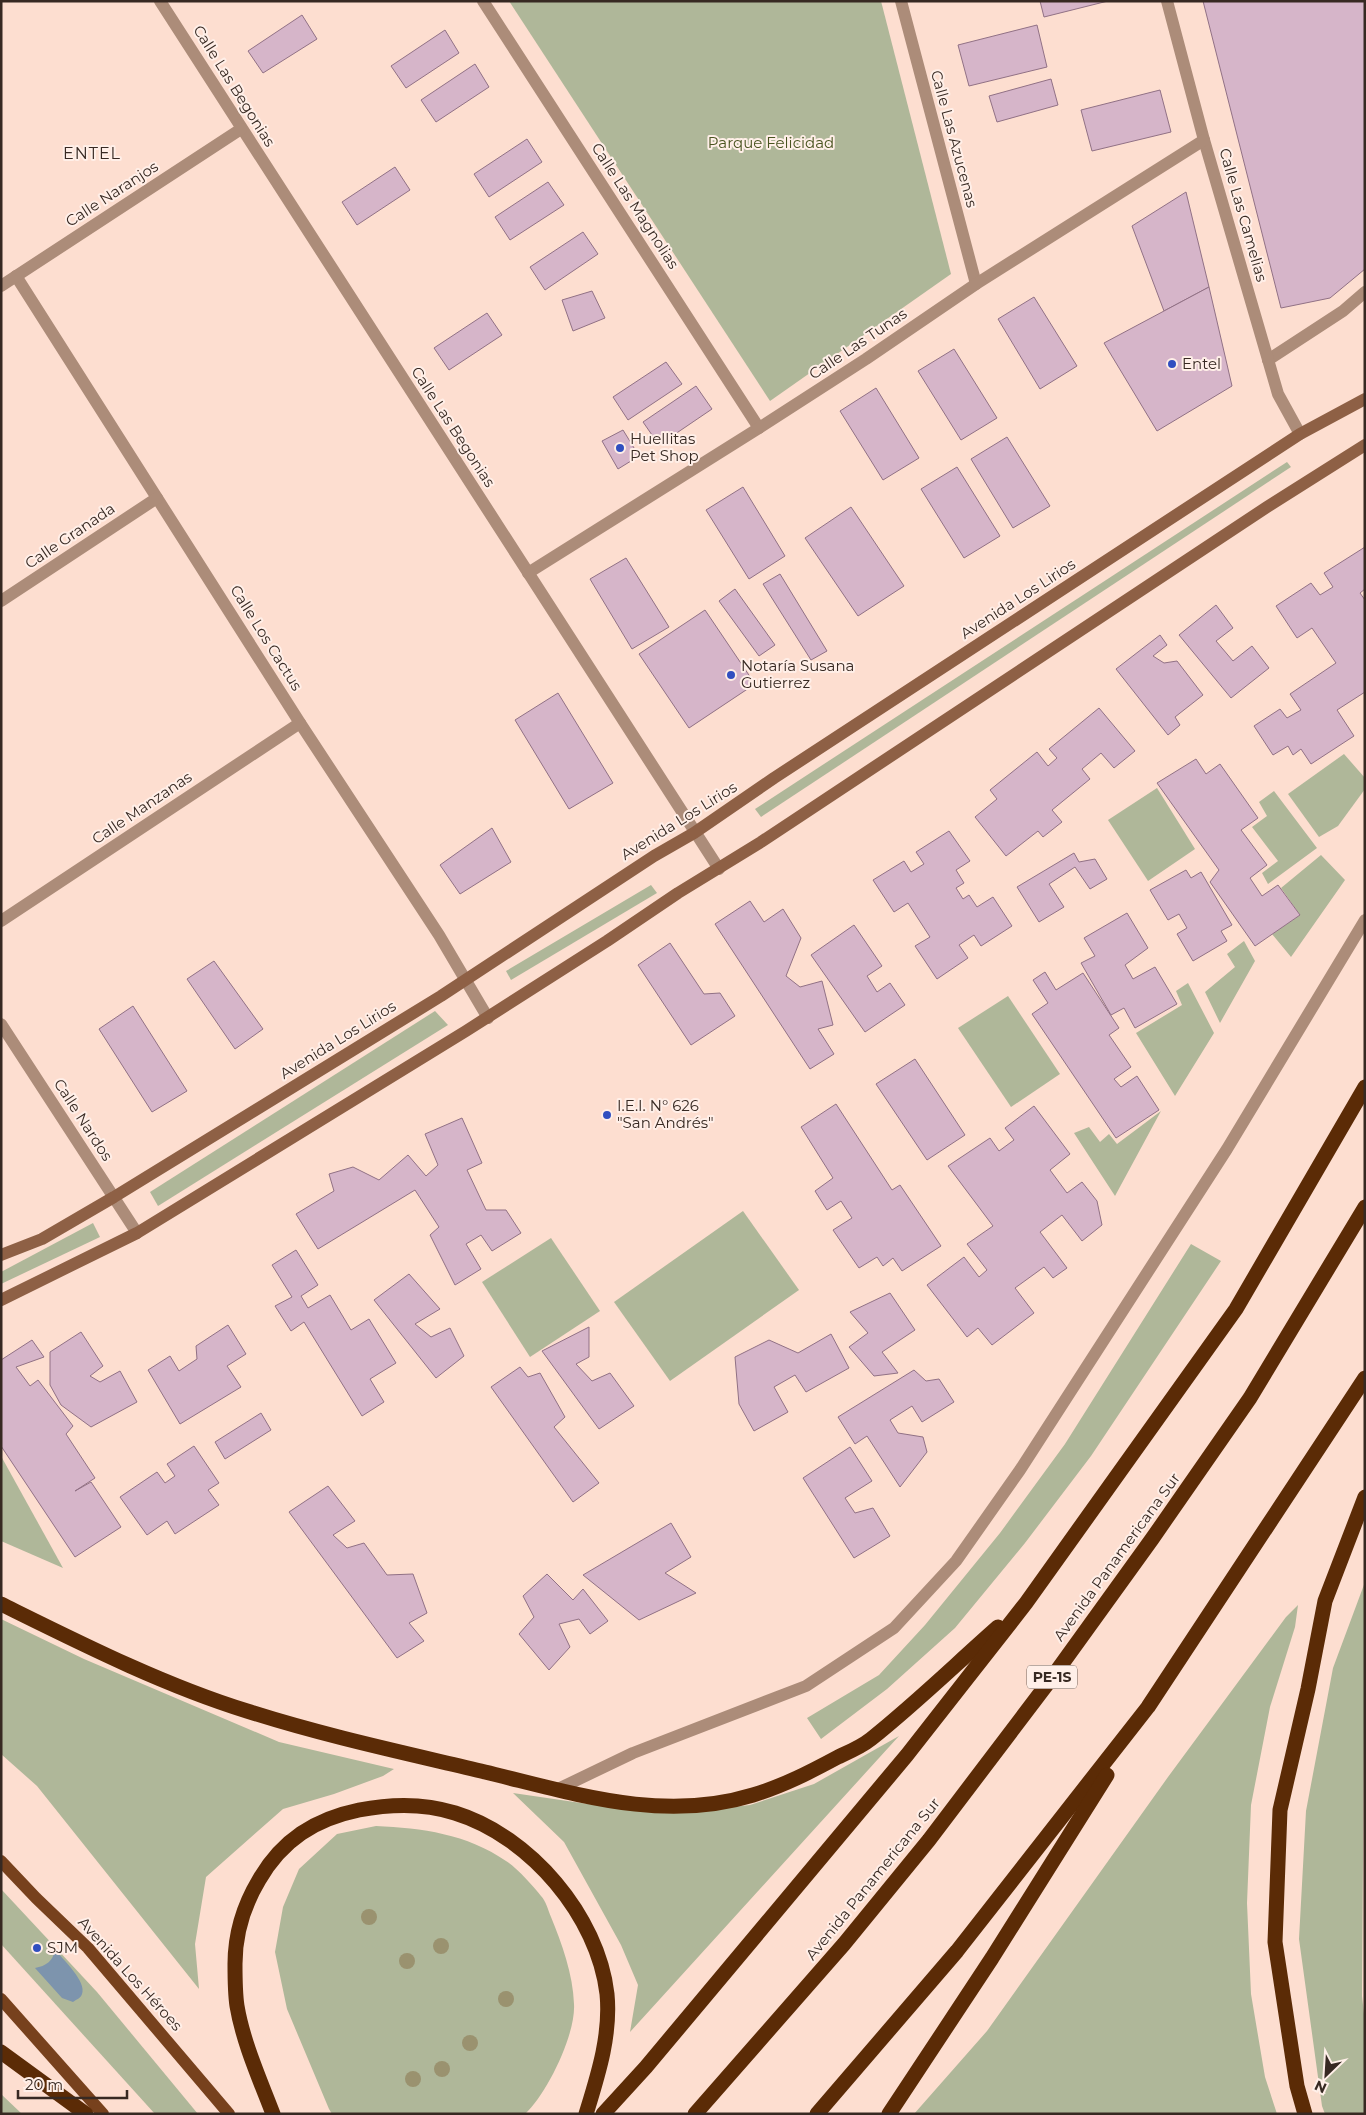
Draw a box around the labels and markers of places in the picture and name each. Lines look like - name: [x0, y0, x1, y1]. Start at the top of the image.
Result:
- place label: Entel: [1182, 354, 1221, 373]
- marker: Entel: [1166, 358, 1178, 370]
- place label: Huellitas Pet Shop: [630, 429, 699, 465]
- marker: Huellitas Pet Shop: [614, 442, 626, 454]
- place label: Notaría Susana Gutierrez: [741, 656, 854, 692]
- marker: Notaría Susana Gutierrez: [725, 669, 737, 681]
- place label: I.E.I. N° 626 "San Andrés": [617, 1096, 714, 1132]
- marker: I.E.I. N° 626 "San Andrés": [601, 1109, 613, 1121]
- place label: SJM: [47, 1938, 78, 1957]
- marker: SJM: [31, 1942, 43, 1954]

